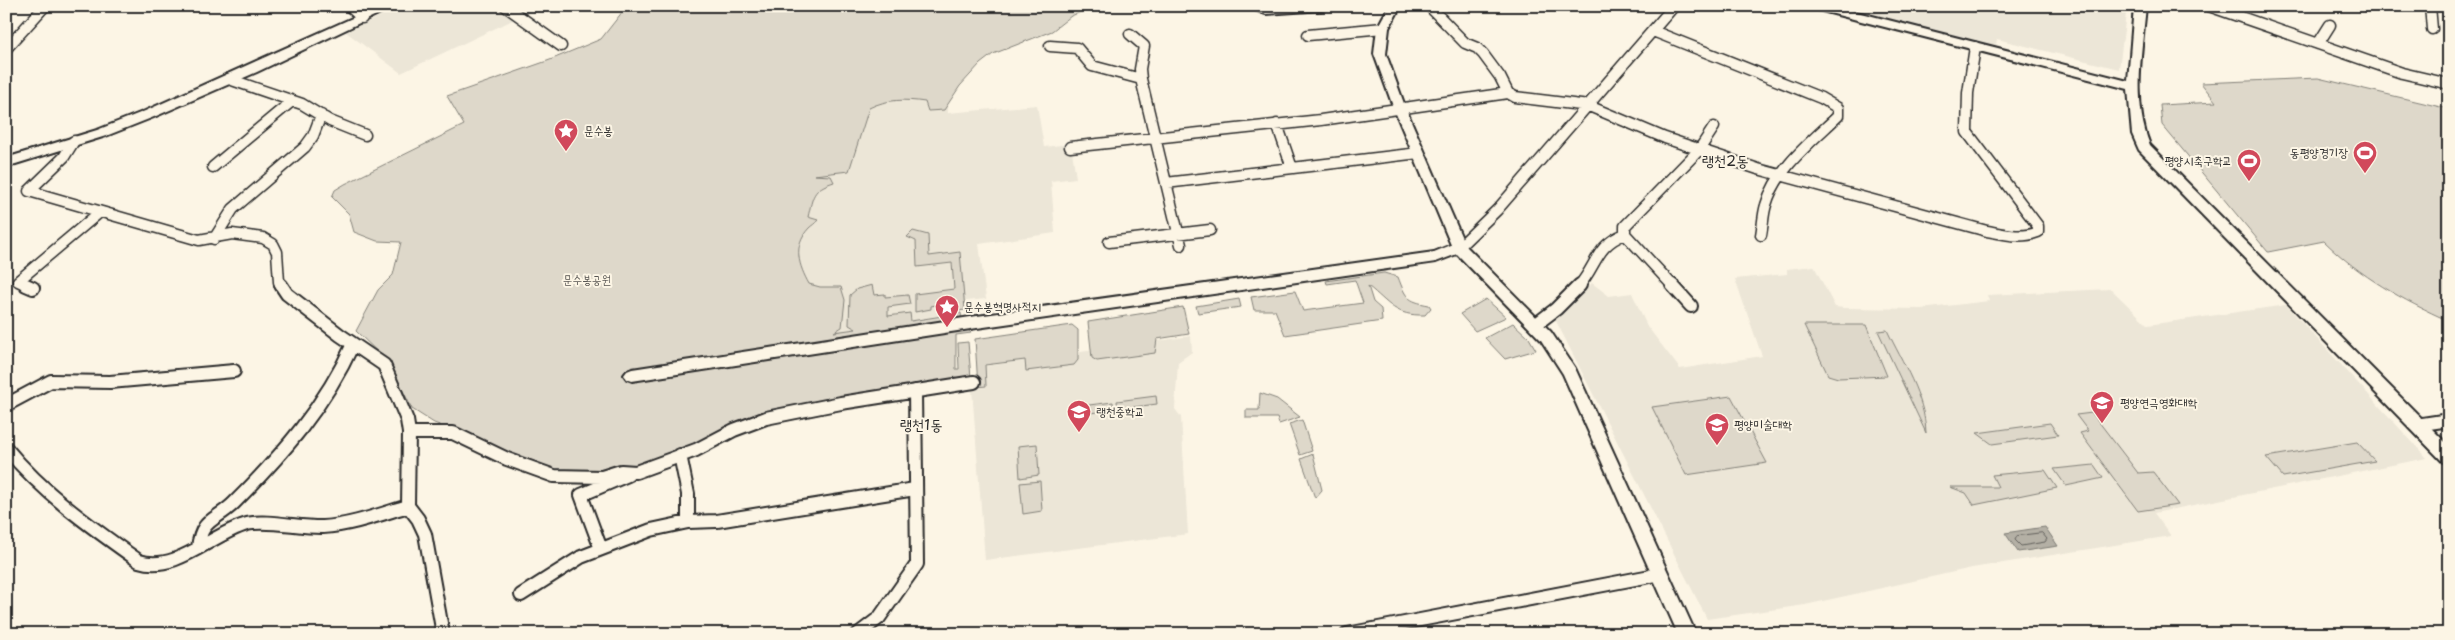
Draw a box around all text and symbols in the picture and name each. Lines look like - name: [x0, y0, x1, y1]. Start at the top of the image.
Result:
- place icon: 문수봉: [553, 118, 579, 152]
- place label: 문수봉: [584, 123, 613, 139]
- sports icon: 동평양경기장: [2352, 140, 2378, 174]
- place label: 동평양경기장: [2290, 145, 2348, 161]
- sports icon: 평양시축구학교: [2236, 148, 2262, 182]
- district label: 랭천2동: [1702, 151, 1748, 171]
- place label: 평양시축구학교: [2164, 153, 2232, 169]
- park label: 문수봉공원: [563, 272, 611, 288]
- place icon: 문수봉혁명사적지: [934, 294, 960, 328]
- place label: 문수봉혁명사적지: [964, 299, 1041, 315]
- school or university icon: 평양연극영화대학: [2089, 390, 2115, 424]
- place label: 평양연극영화대학: [2120, 395, 2198, 411]
- school or university icon: 랭천중학교: [1066, 399, 1092, 433]
- place label: 랭천중학교: [1096, 404, 1144, 420]
- school or university icon: 평양미술대학: [1704, 412, 1730, 446]
- district label: 랭천1동: [900, 415, 942, 435]
- place label: 평양미술대학: [1734, 417, 1792, 433]

